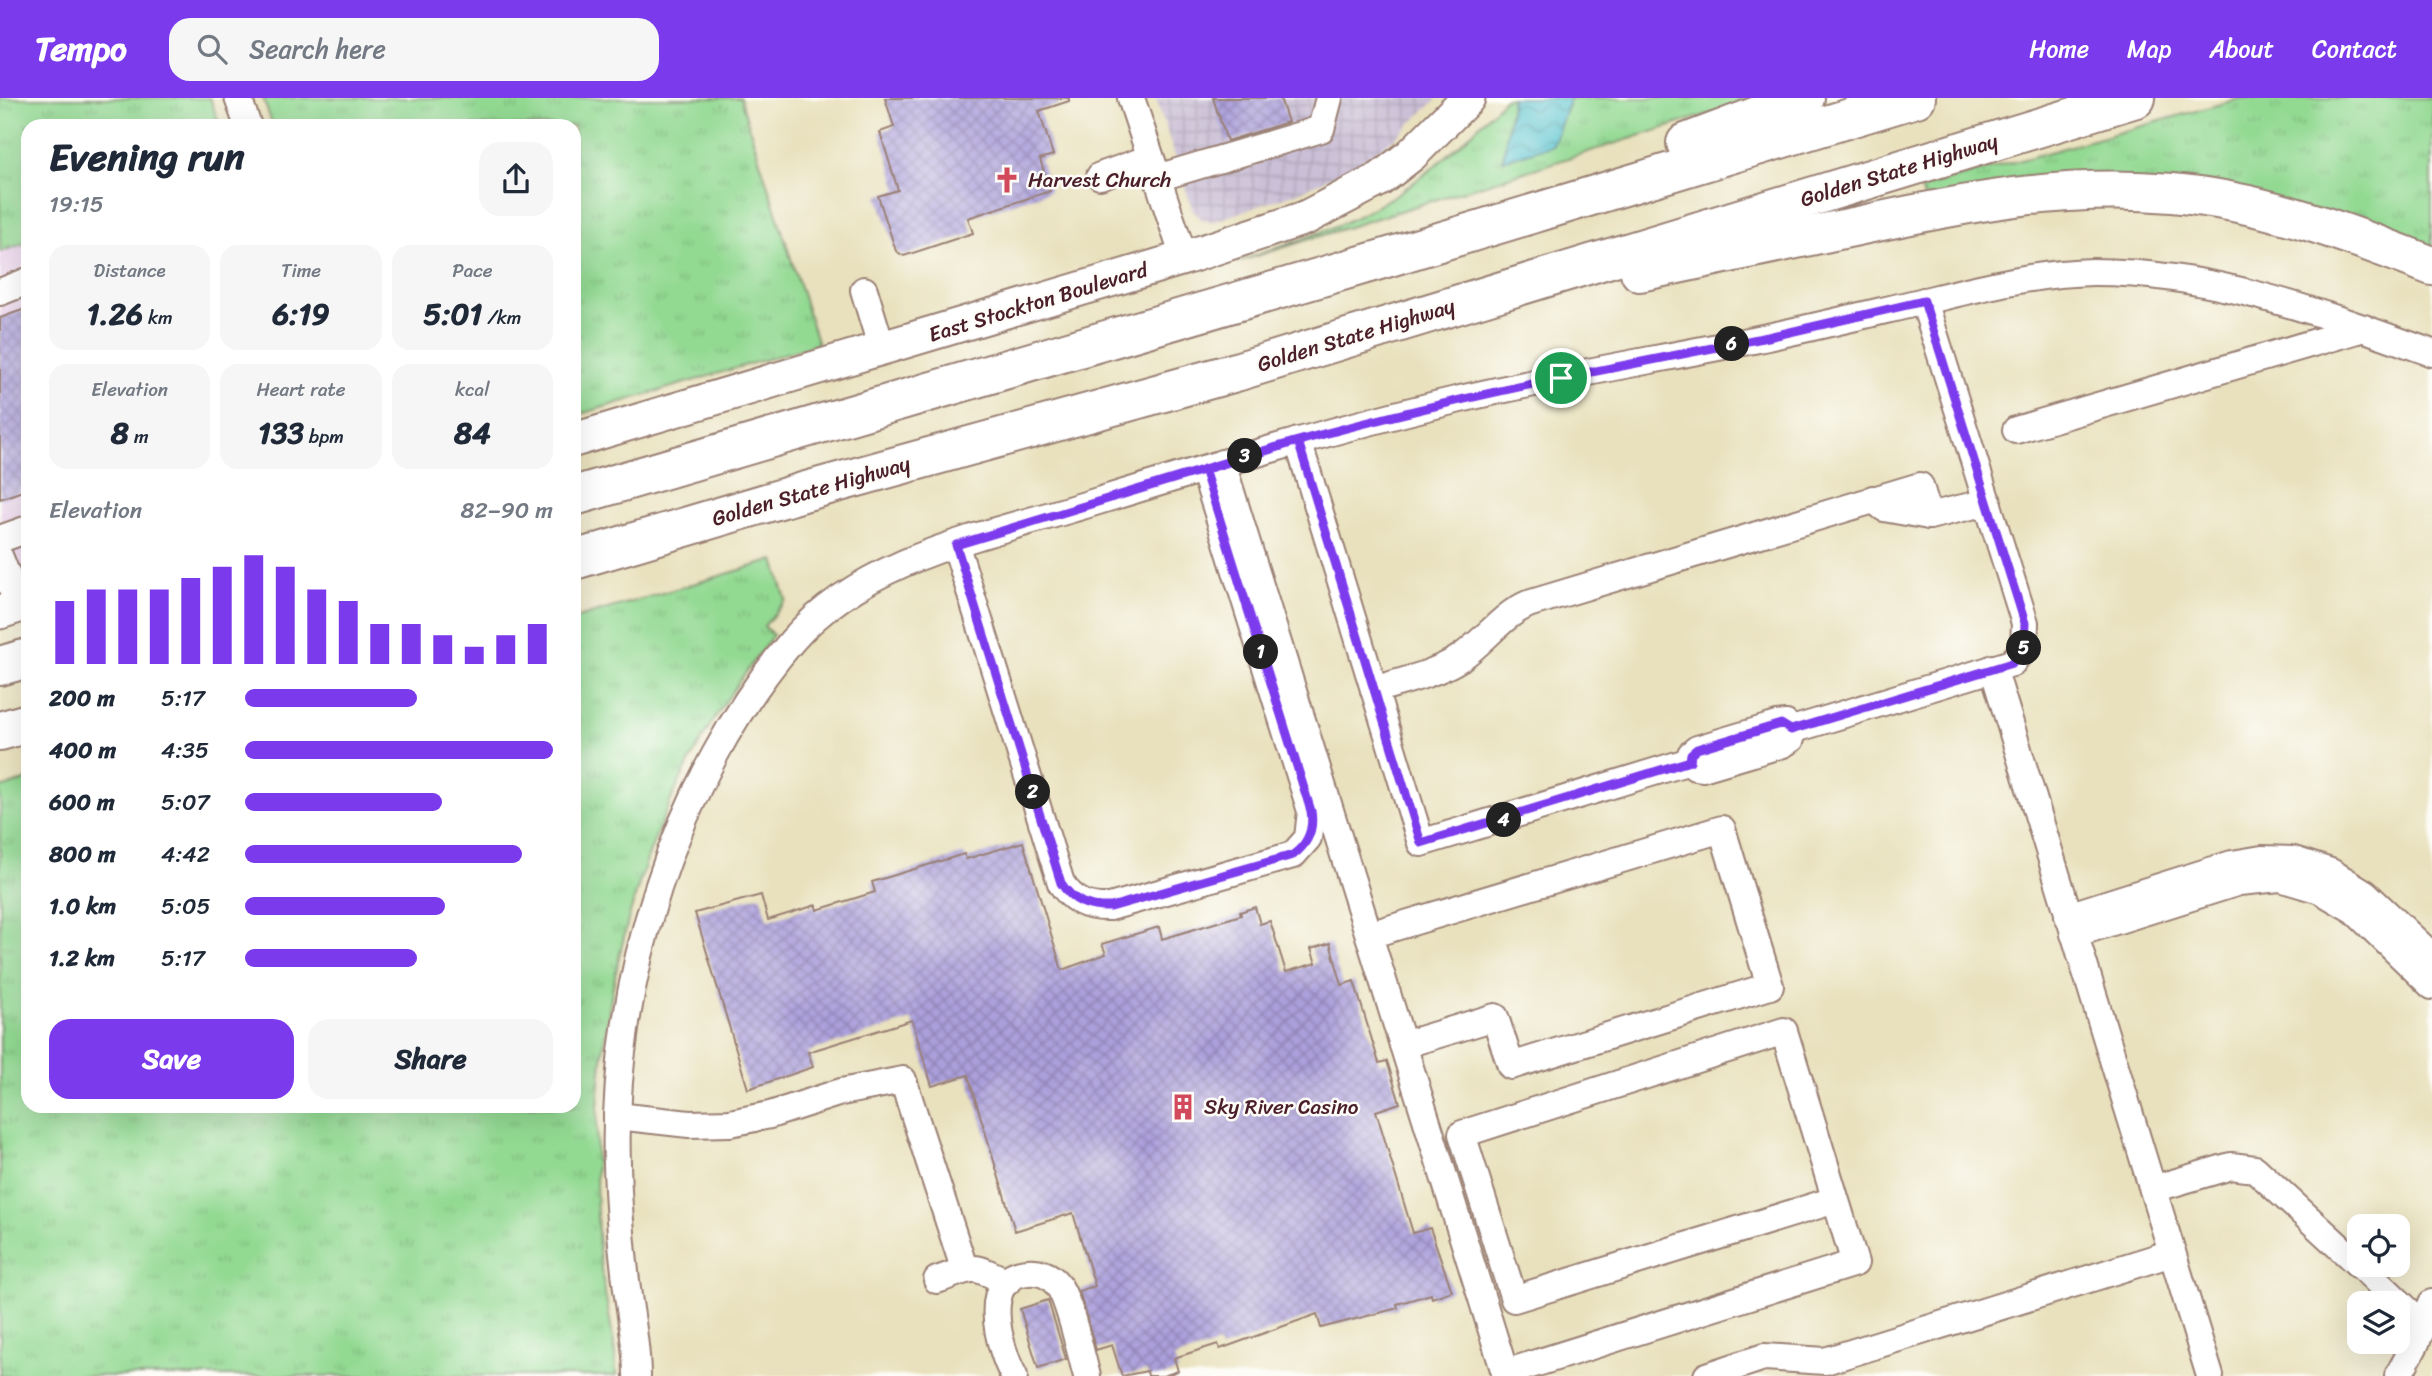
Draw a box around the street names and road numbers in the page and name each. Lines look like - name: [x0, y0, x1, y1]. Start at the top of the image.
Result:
- street label: Golden State Highway: [1795, 122, 2003, 218]
- street label: East Stockton Boulevard: [924, 250, 1154, 353]
- street label: Golden State Highway: [1252, 287, 1460, 383]
- street label: Golden State Highway: [707, 444, 915, 538]

